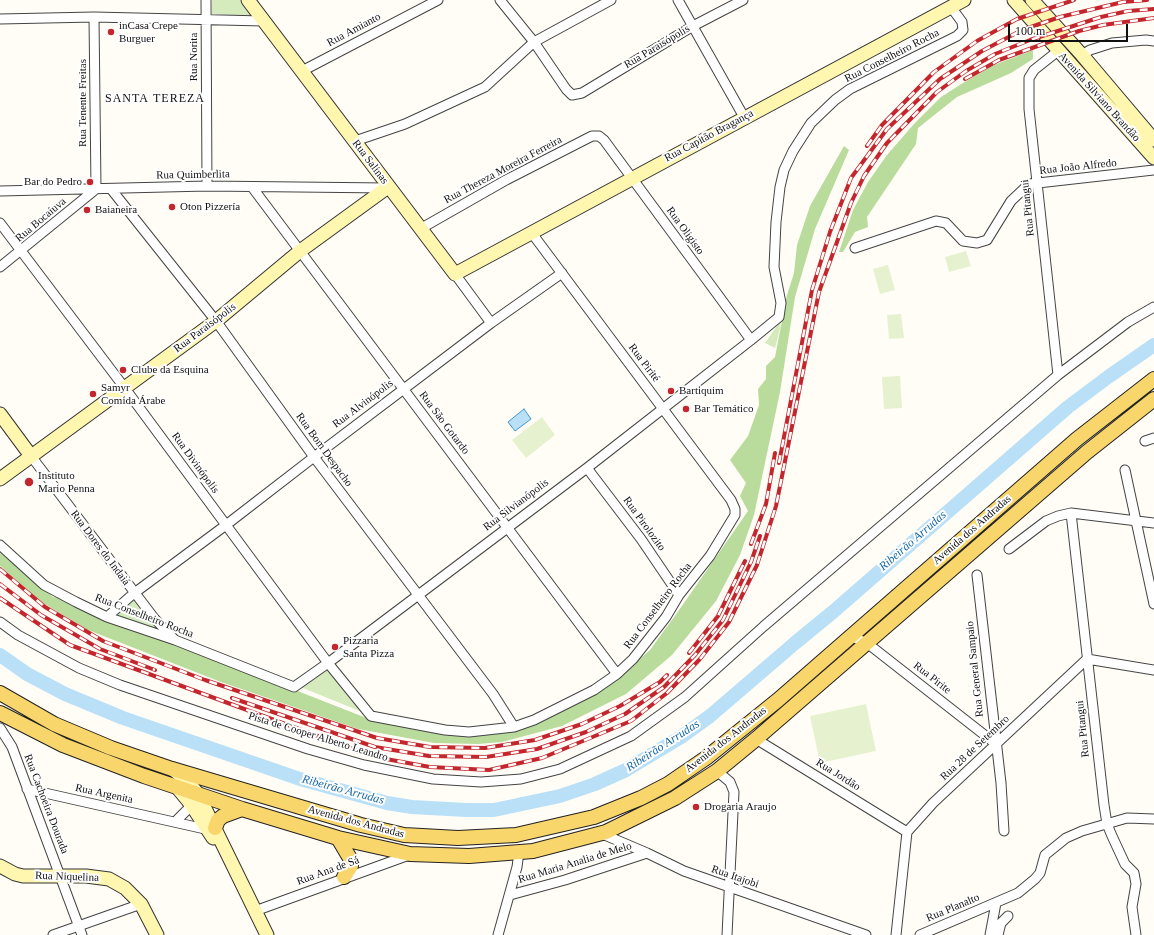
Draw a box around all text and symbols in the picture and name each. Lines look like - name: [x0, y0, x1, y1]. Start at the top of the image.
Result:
- street label: Rua Amianto: [325, 10, 383, 50]
- scale bar: [1010, 16, 1130, 42]
- place label: inCasa Crepe Burguer: [119, 19, 178, 45]
- street label: Rua Paraisópolis: [622, 22, 692, 72]
- text: 100 m: [1015, 24, 1045, 38]
- street label: Rua Conselheiro Rocha: [842, 26, 942, 86]
- marker: inCasa Crepe Burguer: [106, 27, 116, 37]
- street label: Rua Norita: [187, 33, 201, 81]
- street label: Avenida Silviano Brandão: [1055, 50, 1143, 144]
- street label: Rua Tenente Freitas: [76, 59, 90, 147]
- district label: SANTA TEREZA: [105, 92, 205, 106]
- street label: Rua Capitão Bragança: [662, 107, 756, 165]
- street label: Rua Thereza Moreira Ferreira: [442, 133, 564, 207]
- street label: Rua Salinas: [349, 137, 391, 187]
- street label: Rua João Alfredo: [1039, 156, 1117, 178]
- street label: Rua Quimberlita: [156, 168, 230, 182]
- place label: Bar do Pedro: [24, 175, 82, 189]
- marker: Bar do Pedro: [85, 177, 95, 187]
- street label: Rua Pitangui: [1018, 179, 1038, 237]
- street label: Rua Bocaíuva: [13, 195, 69, 245]
- place label: Oton Pizzería: [180, 200, 240, 214]
- marker: Oton Pizzería: [167, 202, 177, 212]
- place label: Baianeira: [95, 203, 137, 217]
- marker: Baianeira: [82, 205, 92, 215]
- street label: Rua Oligisto: [663, 205, 707, 257]
- street label: Rua Paraisópolis: [171, 300, 239, 356]
- street label: Rua Pirité: [625, 341, 663, 385]
- place label: Clube da Esquina: [131, 363, 209, 377]
- marker: Clube da Esquina: [118, 365, 128, 375]
- street label: Rua Alvinópolis: [330, 377, 396, 431]
- place label: Samyr Comida Árabe: [101, 381, 165, 407]
- place label: Bartiquim: [679, 384, 724, 398]
- marker: Bartiquim: [666, 386, 676, 396]
- marker: Samyr Comida Árabe: [88, 389, 98, 399]
- street label: Rua São Gotardo: [416, 389, 472, 457]
- place label: Bar Temático: [694, 402, 753, 416]
- marker: Bar Temático: [681, 404, 691, 414]
- street label: Rua Bom Despacho: [293, 411, 355, 489]
- street label: Rua Divinópolis: [168, 430, 222, 496]
- place label: Instituto Mario Penna: [38, 469, 95, 495]
- marker: Instituto Mario Penna: [23, 476, 35, 488]
- street label: Rua Silvianópolis: [481, 476, 551, 534]
- street label: Avenida dos Andradas: [930, 492, 1014, 568]
- street label: Rua Pirolozito: [620, 494, 668, 554]
- street label: Rua Dores do Indaiá: [67, 508, 133, 588]
- water label: Ribeirão Arrudas: [876, 508, 950, 574]
- street label: Rua Conselheiro Rocha: [621, 560, 695, 652]
- street label: Rua Conselheiro Rocha: [93, 591, 195, 641]
- street label: Rua General Sampaio: [963, 620, 987, 718]
- place label: Pizzaria Santa Pizza: [343, 634, 394, 660]
- marker: Pizzaria Santa Pizza: [330, 642, 340, 652]
- street label: Rua Pirite: [910, 659, 954, 697]
- street label: Rua Pitangui: [1073, 700, 1093, 758]
- street label: Avenida dos Andradas: [683, 704, 769, 776]
- street label: Pista de Cooper Alberto Leandro: [247, 709, 389, 765]
- street label: Rua 28 de Setembro: [938, 713, 1012, 783]
- water label: Ribeirão Arrudas: [624, 717, 702, 775]
- street label: Rua Cachoeira Dourada: [21, 752, 71, 856]
- street label: Rua Jordão: [813, 756, 863, 794]
- water label: Ribeirão Arrudas: [300, 772, 386, 808]
- street label: Rua Argenita: [74, 781, 134, 807]
- place label: Drogaria Araujo: [704, 800, 776, 814]
- marker: Drogaria Araujo: [691, 802, 701, 812]
- street label: Avenida dos Andradas: [306, 803, 406, 841]
- street label: Rua Maria Analia de Melo: [517, 839, 633, 887]
- street label: Rua Ana de Sá: [295, 854, 361, 888]
- street label: Rua Itajobi: [710, 863, 760, 891]
- street label: Rua Niquelina: [35, 869, 99, 885]
- street label: Rua Planalto: [924, 891, 982, 925]

